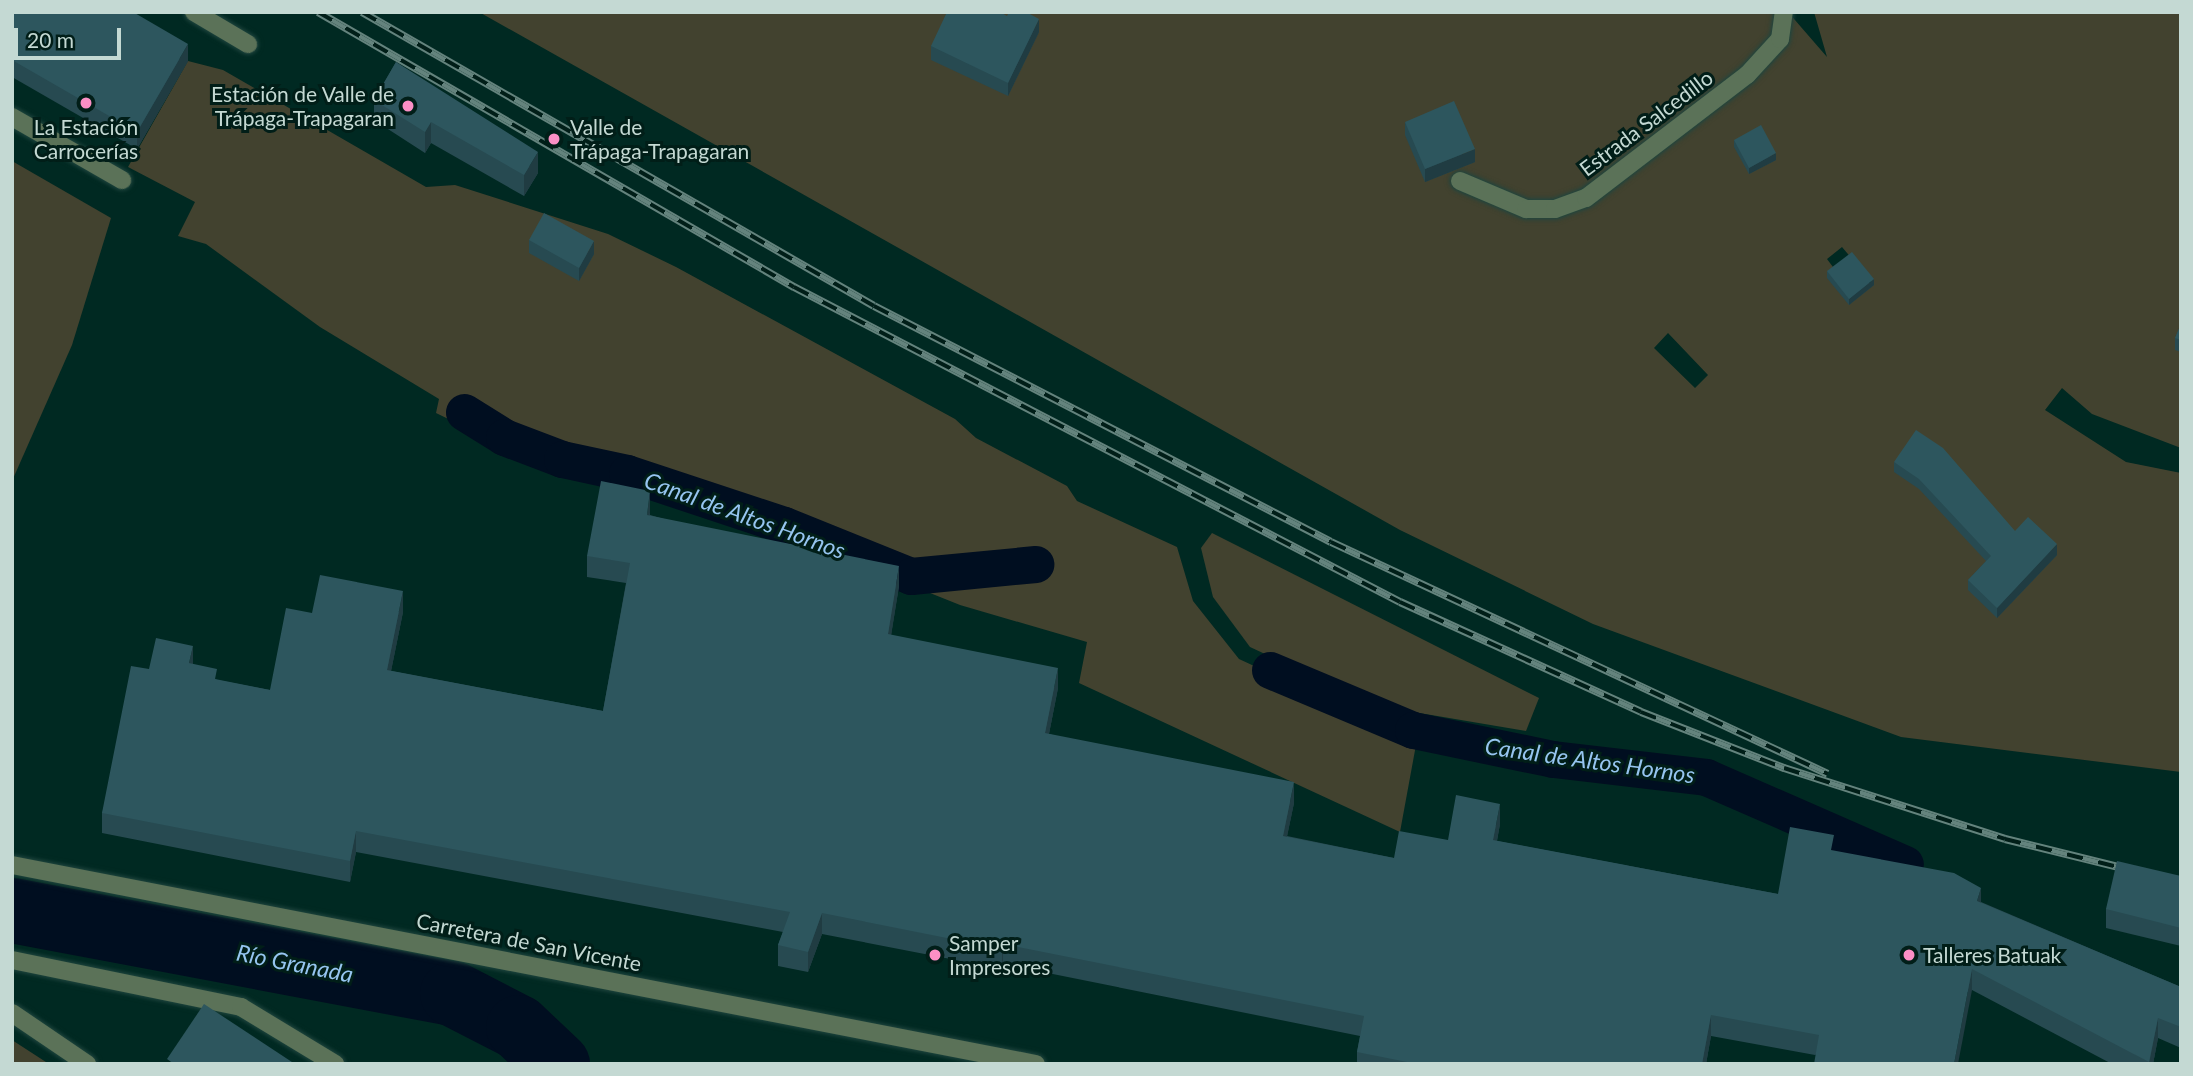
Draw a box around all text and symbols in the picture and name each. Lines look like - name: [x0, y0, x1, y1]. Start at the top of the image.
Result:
- scale bar: [18, 14, 124, 58]
- text: 20 m: [27, 27, 74, 52]
- street label: Estrada Salcedillo: [1574, 65, 1718, 181]
- place label: Estación de Valle de Trápaga-Trapagaran: [210, 81, 394, 131]
- marker: La Estación Carrocerías: [78, 95, 94, 111]
- marker: Estación de Valle de Trápaga-Trapagaran: [400, 98, 416, 114]
- place label: La Estación Carrocerías: [34, 114, 138, 164]
- place label: Valle de Trápaga-Trapagaran: [570, 114, 749, 164]
- marker: Valle de Trápaga-Trapagaran: [544, 129, 564, 149]
- water label: Canal de Altos Hornos: [641, 466, 849, 564]
- water label: Canal de Altos Hornos: [1483, 732, 1697, 788]
- street label: Carretera de San Vicente: [414, 908, 644, 976]
- place label: Samper Impresores: [949, 930, 1050, 980]
- water label: Río Granada: [234, 938, 356, 988]
- place label: Talleres Batuak: [1923, 942, 2061, 968]
- marker: Samper Impresores: [927, 947, 943, 963]
- marker: Talleres Batuak: [1901, 947, 1917, 963]

